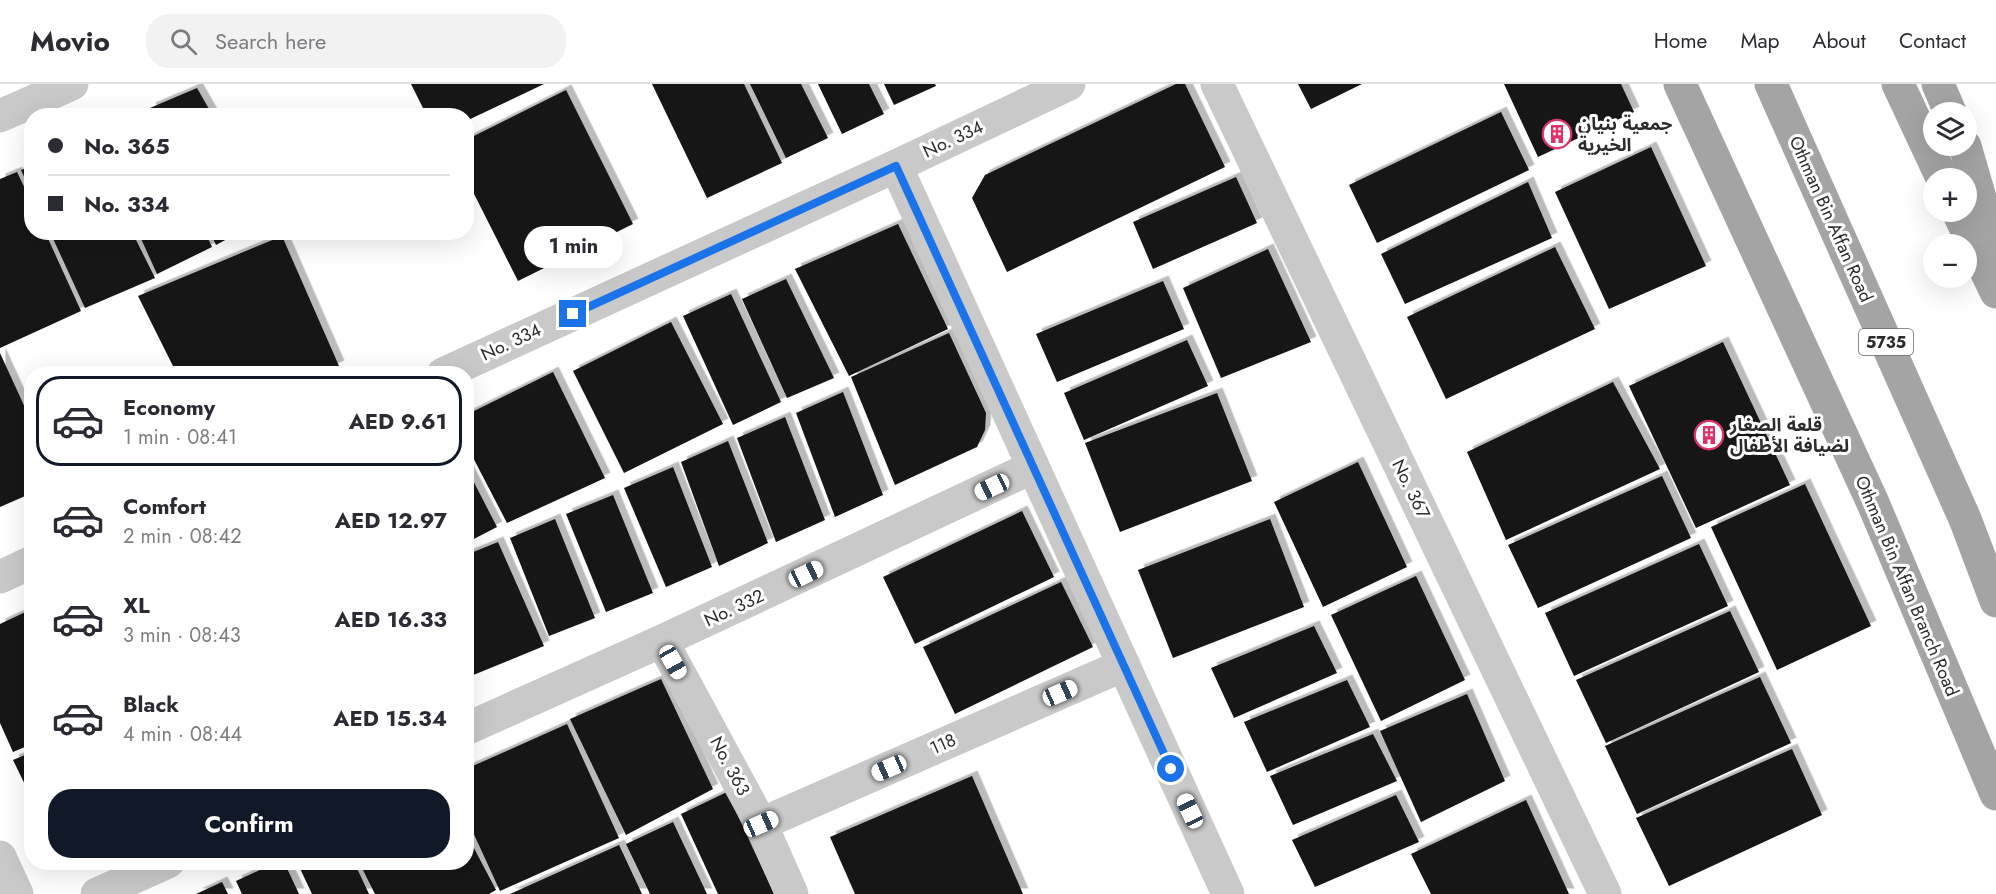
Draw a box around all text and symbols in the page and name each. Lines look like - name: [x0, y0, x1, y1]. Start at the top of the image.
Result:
- search box: [146, 14, 566, 68]
- text: Movio: [30, 21, 110, 62]
- icon: search: [167, 25, 200, 58]
- text: Search here: [215, 25, 326, 57]
- text: Home: [1654, 26, 1707, 56]
- text: Map: [1740, 26, 1780, 56]
- text: About: [1813, 26, 1866, 56]
- text: Contact: [1899, 26, 1966, 56]
- map controls: [1923, 102, 1977, 288]
- button: layers: [1923, 102, 1977, 156]
- place label: جمعية بنيان الخيرية: [1578, 111, 1672, 158]
- street label: No. 334: [919, 114, 987, 164]
- building icon: جمعية بنيان الخيرية: [1541, 118, 1573, 150]
- text: No. 365: [84, 130, 170, 162]
- street label: Othman Bin Affan Road: [1783, 132, 1879, 306]
- button: +: [1923, 168, 1977, 222]
- text: No. 334: [84, 188, 170, 220]
- callout: 1 min: [524, 227, 622, 269]
- text: 1 min: [549, 232, 598, 261]
- button: −: [1923, 234, 1977, 288]
- route end: [559, 300, 586, 327]
- street label: No. 334: [477, 317, 545, 367]
- road number: 5735: [1859, 329, 1913, 355]
- text: Economy: [123, 391, 215, 423]
- icon: car: [51, 394, 105, 448]
- text: AED 9.61: [349, 405, 447, 437]
- place label: قلعة الصغار لضيافة الأطفال: [1729, 412, 1849, 459]
- building icon: قلعة الصغار لضيافة الأطفال: [1693, 419, 1725, 451]
- text: 1 min · 08:41: [123, 423, 237, 452]
- street label: No. 367: [1385, 455, 1437, 524]
- car: [972, 471, 1012, 503]
- street label: Othman Bin Affan Branch Road: [1849, 472, 1965, 700]
- text: Comfort: [123, 490, 206, 522]
- icon: car: [51, 493, 105, 547]
- text: AED 12.97: [335, 504, 447, 536]
- text: 2 min · 08:42: [123, 522, 242, 551]
- car: [786, 558, 826, 590]
- street label: No. 332: [700, 583, 768, 633]
- text: XL: [123, 589, 150, 621]
- icon: car: [51, 592, 105, 646]
- text: AED 16.33: [335, 603, 447, 635]
- text: 3 min · 08:43: [123, 621, 241, 650]
- car: [656, 642, 690, 682]
- car: [1040, 677, 1080, 709]
- text: Black: [123, 688, 179, 720]
- icon: car: [51, 691, 105, 745]
- text: AED 15.34: [333, 702, 447, 734]
- text: 4 min · 08:44: [123, 720, 242, 749]
- street label: 118: [926, 727, 960, 761]
- street label: No. 363: [704, 732, 757, 800]
- car: [869, 752, 909, 784]
- route start: [1157, 755, 1184, 782]
- button: Confirm: [48, 789, 450, 858]
- car: [1174, 791, 1206, 831]
- car: [741, 808, 781, 840]

